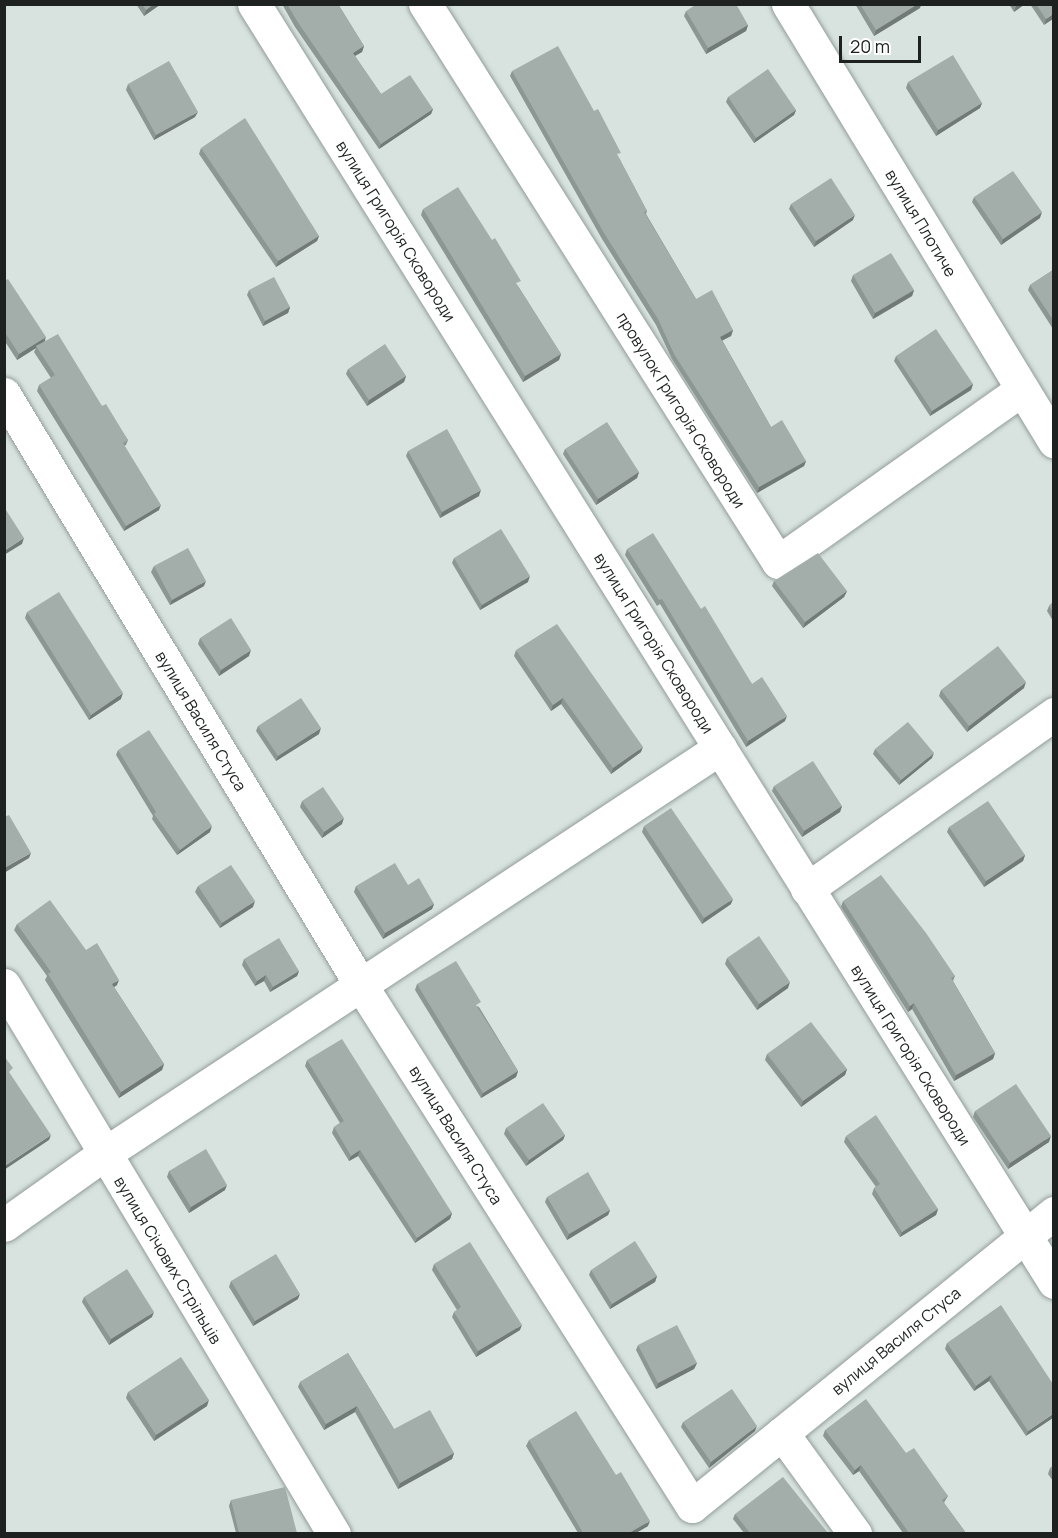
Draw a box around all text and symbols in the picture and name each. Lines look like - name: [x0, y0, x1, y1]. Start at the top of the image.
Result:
- scale bar: [842, 24, 924, 62]
- text: 20 m: [850, 34, 890, 58]
- street label: вулиця Григорія Сковороди: [332, 137, 460, 325]
- street label: вулиця Плотиче: [881, 166, 961, 280]
- street label: провулок Григорія Сковороди: [613, 309, 749, 511]
- street label: вулиця Григорія Сковороди: [590, 549, 718, 737]
- street label: вулиця Василя Стуса: [152, 647, 250, 795]
- street label: вулиця Григорія Сковороди: [847, 961, 975, 1149]
- street label: вулиця Василя Стуса: [405, 1062, 507, 1208]
- street label: вулиця Січових Стрільців: [110, 1173, 226, 1347]
- street label: вулиця Василя Стуса: [828, 1283, 964, 1399]

